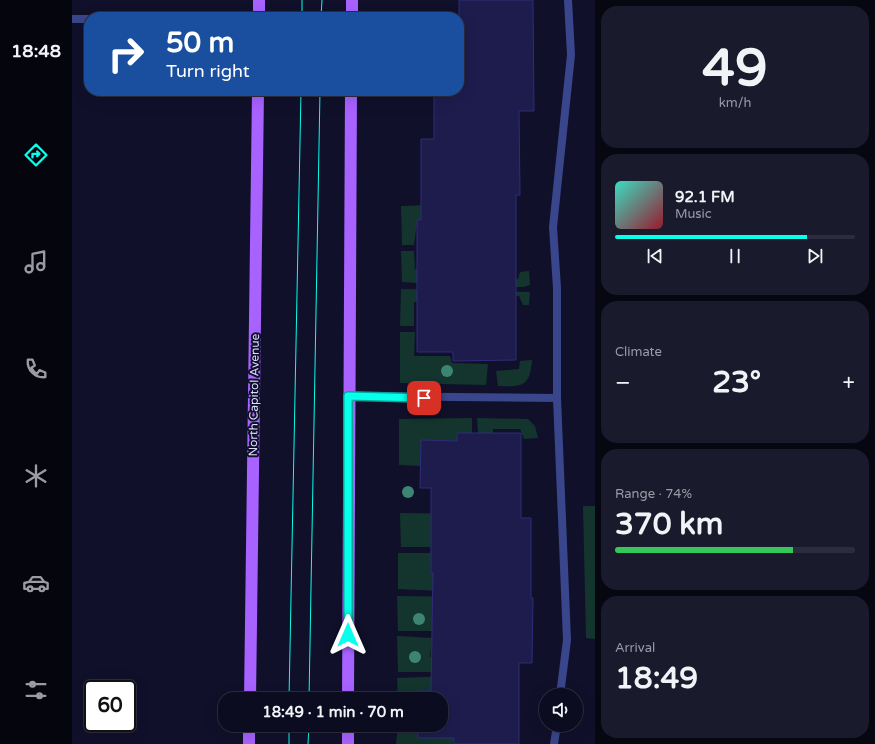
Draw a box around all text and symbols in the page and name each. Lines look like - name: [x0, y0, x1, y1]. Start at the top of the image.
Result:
- text: 50 m: [166, 26, 234, 60]
- icon: right: [100, 28, 152, 80]
- text: 49: [702, 37, 768, 100]
- text: 18:48: [11, 40, 61, 62]
- text: Turn right: [166, 60, 250, 82]
- text: km/h: [719, 95, 751, 111]
- icon: directions: [22, 141, 50, 169]
- text: 92.1 FM: [675, 188, 735, 206]
- text: Music: [675, 206, 712, 222]
- icon: previous: [644, 245, 666, 267]
- icon: pause: [724, 245, 746, 267]
- icon: next: [804, 245, 826, 267]
- icon: music: [22, 248, 50, 276]
- street label: North Capitol Avenue: [246, 333, 262, 457]
- text: Climate: [615, 344, 662, 360]
- icon: phone: [22, 355, 50, 383]
- text: 23°: [712, 364, 761, 401]
- text: −: [615, 370, 631, 396]
- text: +: [843, 370, 855, 396]
- pin: [407, 381, 441, 415]
- icon: arrive: [413, 387, 435, 409]
- icon: climate: [22, 462, 50, 490]
- text: Range · 74%: [615, 486, 692, 502]
- text: 370 km: [615, 506, 723, 543]
- icon: car: [22, 569, 50, 597]
- position arrow: [327, 614, 369, 656]
- text: Arrival: [615, 640, 655, 656]
- text: 18:49: [615, 660, 698, 697]
- icon: filters: [22, 676, 50, 704]
- speed limit sign: 60: [84, 680, 136, 732]
- map controls: [539, 688, 583, 732]
- button: sound: [539, 688, 583, 732]
- text: 18:49 · 1 min · 70 m: [262, 703, 404, 721]

